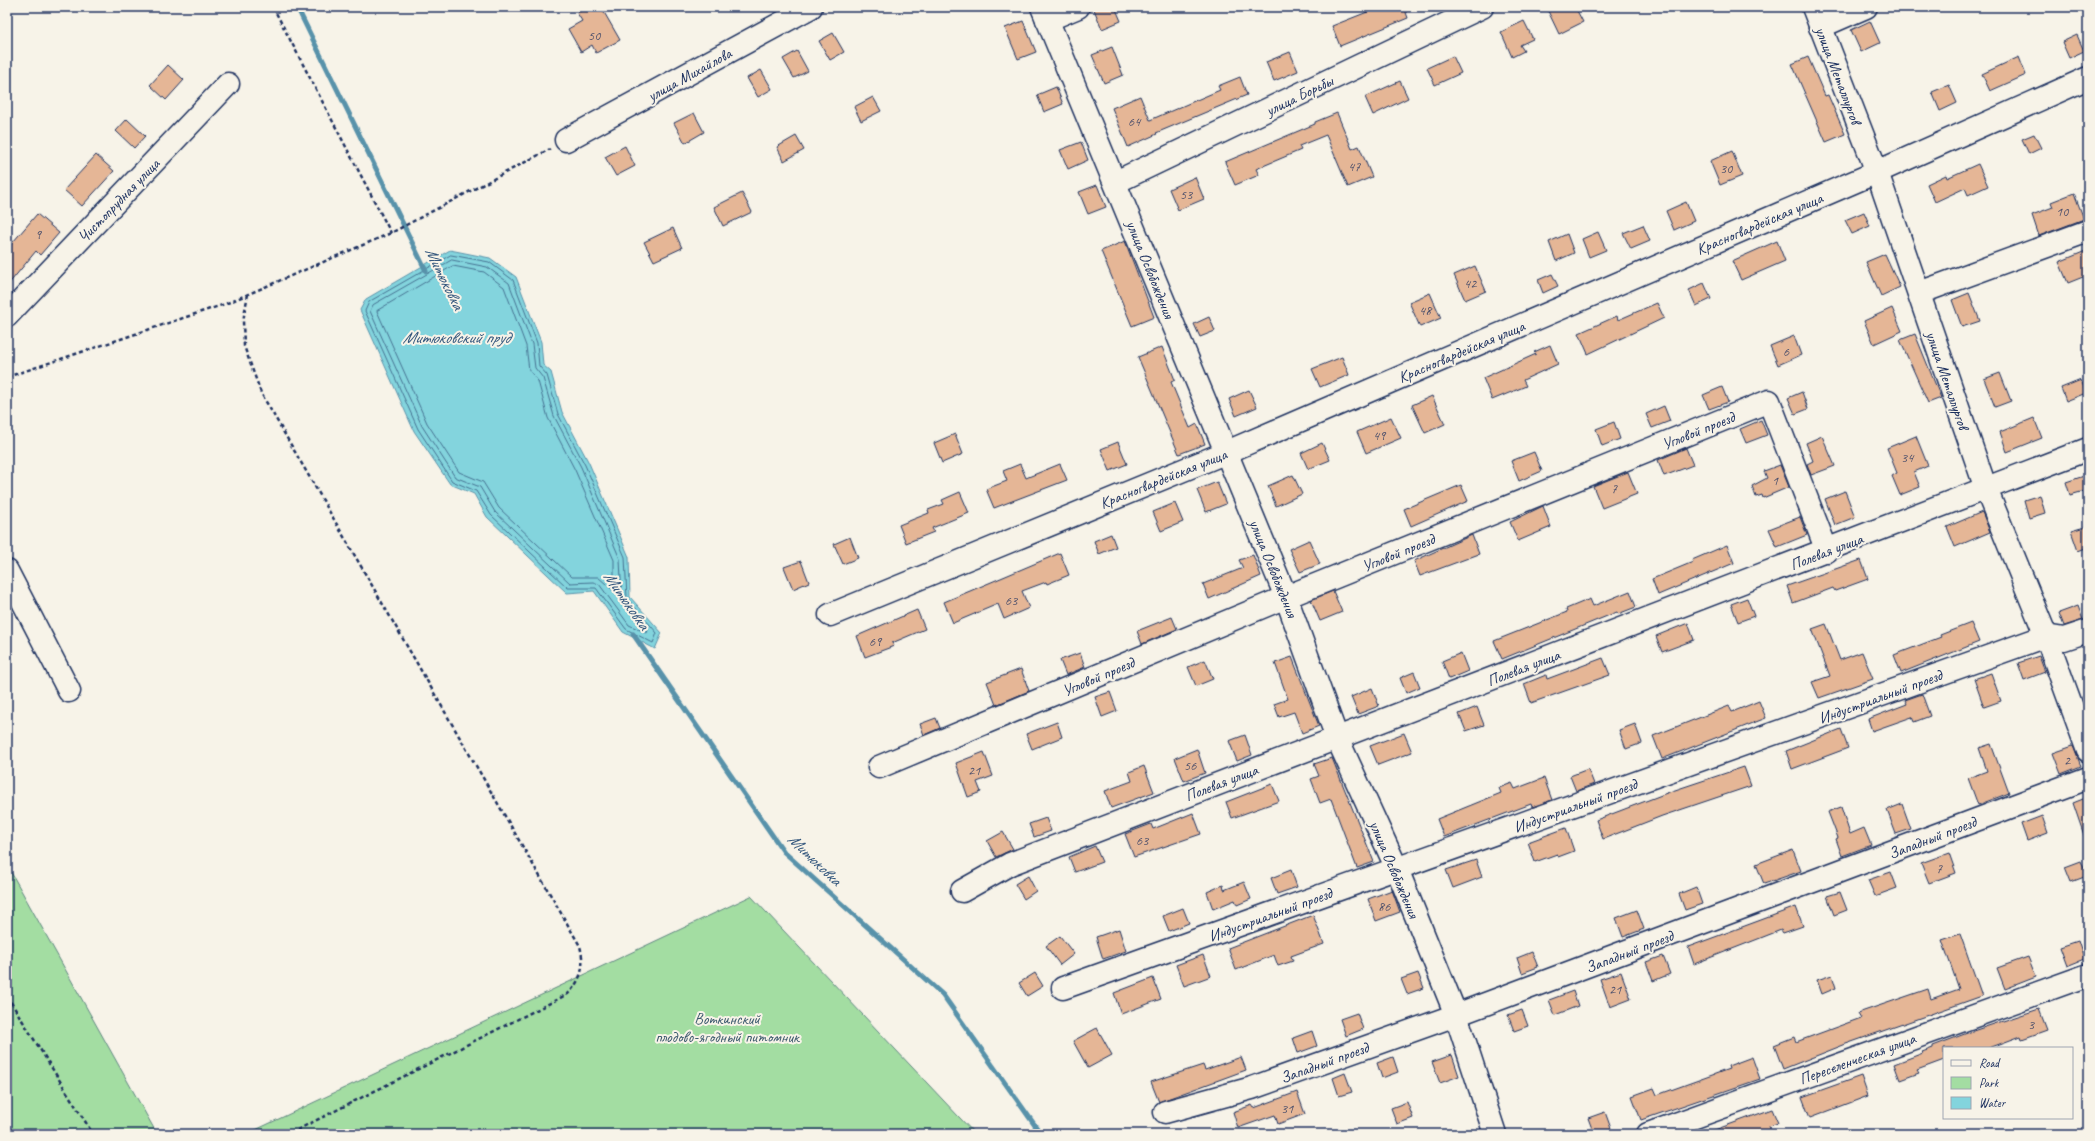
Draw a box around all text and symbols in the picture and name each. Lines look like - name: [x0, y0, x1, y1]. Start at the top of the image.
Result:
- street label: улица Металлургов: [1810, 23, 1867, 130]
- house number: 50: [588, 27, 602, 44]
- street label: улица Михайлова: [643, 43, 736, 107]
- street label: улица Борьбы: [1262, 70, 1338, 121]
- house number: 64: [1128, 113, 1142, 130]
- street label: Чистопрудная улица: [73, 153, 165, 247]
- house number: 47: [1348, 158, 1361, 175]
- house number: 30: [1720, 160, 1734, 177]
- house number: 53: [1180, 186, 1194, 203]
- street label: Красногвардейская улица: [1693, 188, 1827, 260]
- house number: 10: [2056, 203, 2070, 220]
- street label: улица Освобождения: [1121, 217, 1179, 322]
- house number: 9: [35, 226, 43, 243]
- water label: Митюковка: [420, 244, 469, 314]
- house number: 42: [1464, 275, 1478, 292]
- house number: 48: [1419, 302, 1433, 319]
- street label: Красногвардейская улица: [1395, 316, 1529, 388]
- water label: Митюковский пруд: [402, 327, 514, 348]
- street label: улица Металлургов: [1921, 328, 1974, 435]
- house number: 6: [1783, 343, 1790, 360]
- street label: Угловой проезд: [1659, 407, 1739, 455]
- house number: 49: [1373, 427, 1387, 444]
- street label: Красногвардейская улица: [1097, 444, 1231, 514]
- house number: 34: [1901, 449, 1915, 466]
- house number: 1: [1772, 472, 1779, 489]
- house number: 7: [1611, 480, 1618, 497]
- street label: улица Освобождения: [1244, 516, 1302, 621]
- street label: Угловой проезд: [1359, 529, 1439, 577]
- street label: Полевая улица: [1787, 529, 1867, 575]
- water label: Митюковка: [599, 567, 655, 635]
- house number: 63: [1005, 592, 1019, 609]
- house number: 69: [869, 633, 883, 650]
- street label: Полевая улица: [1484, 645, 1564, 691]
- street label: Угловой проезд: [1059, 652, 1139, 701]
- street label: Индустриальный проезд: [1816, 665, 1946, 729]
- house number: 2: [2064, 752, 2072, 769]
- house number: 56: [1184, 757, 1197, 774]
- street label: Полевая улица: [1182, 760, 1262, 806]
- house number: 21: [968, 762, 981, 779]
- street label: Индустриальный проезд: [1511, 774, 1641, 838]
- street label: Западный проезд: [1886, 812, 1980, 864]
- street label: улица Освобождения: [1364, 817, 1424, 922]
- water label: Митюковка: [783, 829, 847, 891]
- house number: 63: [1136, 832, 1150, 849]
- house number: 7: [1936, 860, 1943, 877]
- street label: Индустриальный проезд: [1206, 883, 1336, 947]
- house number: 86: [1378, 898, 1391, 915]
- street label: Западный проезд: [1583, 926, 1677, 978]
- house number: 21: [1609, 981, 1622, 998]
- park label: Воткинский плодово-ягодный питомник: [655, 1009, 800, 1047]
- house number: 3: [2028, 1016, 2036, 1033]
- street label: Переселенческая улица: [1796, 1028, 1919, 1089]
- street label: Западный проезд: [1278, 1037, 1372, 1088]
- legend: [1943, 1047, 2073, 1119]
- text: Road: [1979, 1055, 2001, 1071]
- text: Park: [1979, 1075, 2000, 1091]
- text: Water: [1979, 1095, 2007, 1111]
- house number: 31: [1281, 1100, 1294, 1117]

